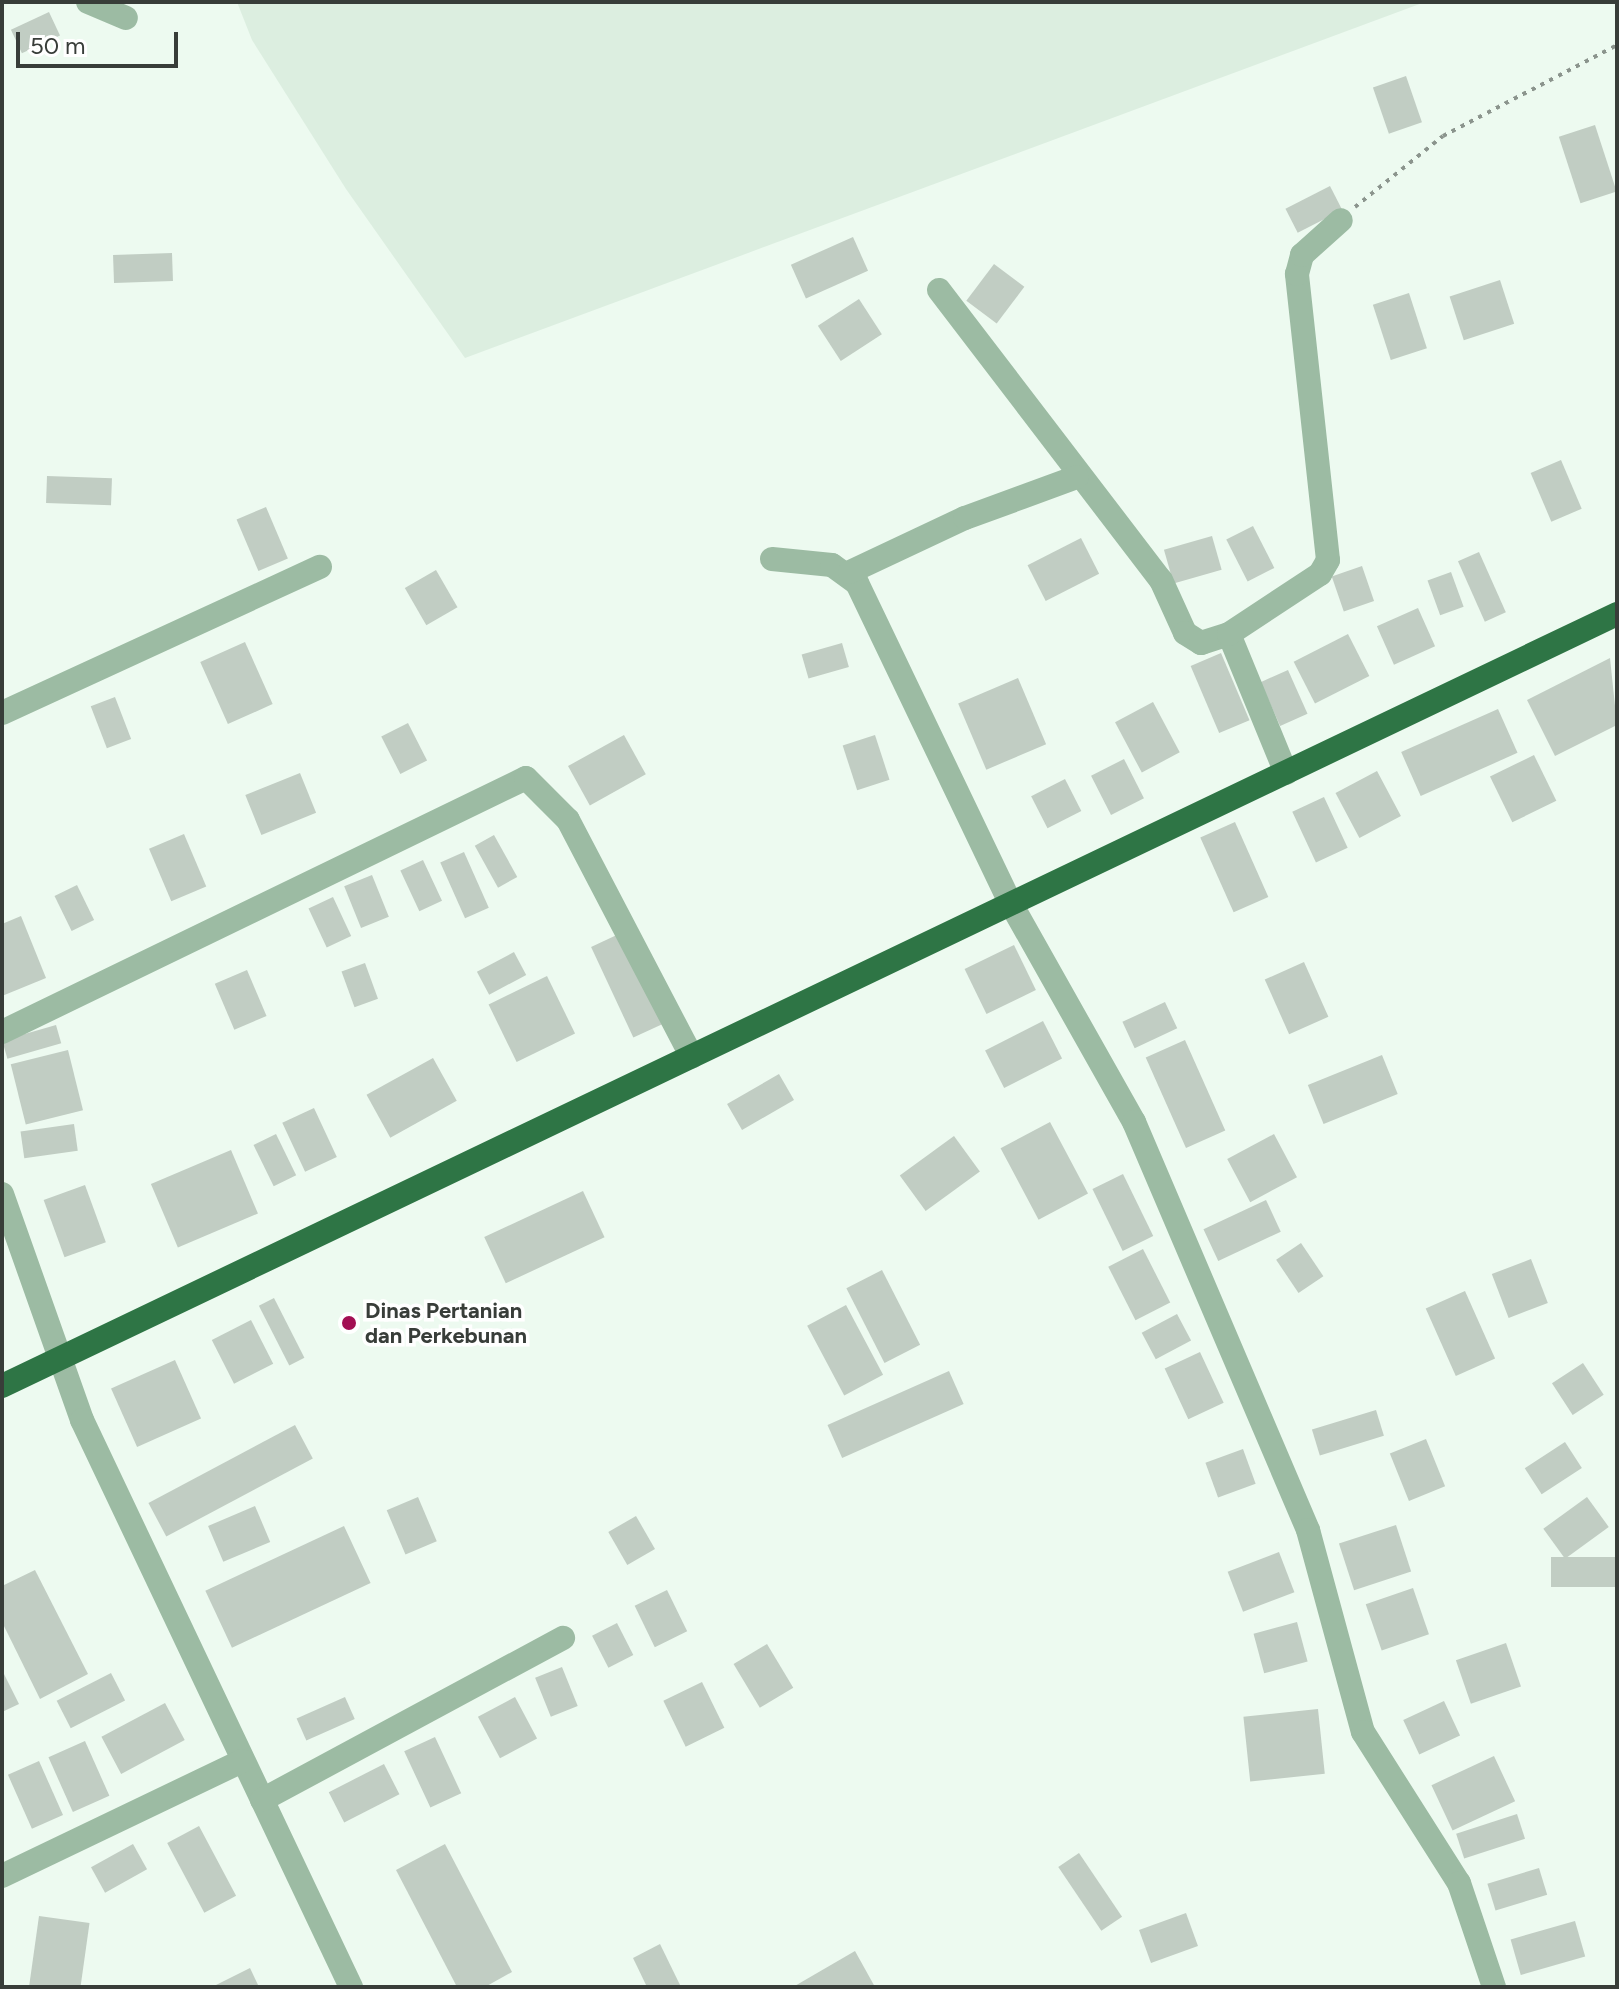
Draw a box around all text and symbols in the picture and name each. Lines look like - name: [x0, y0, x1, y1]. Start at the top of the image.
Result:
- scale bar: [20, 16, 182, 66]
- text: 50 m: [30, 31, 86, 60]
- place label: Dinas Pertanian dan Perkebunan: [365, 1297, 527, 1348]
- marker: Dinas Pertanian dan Perkebunan: [340, 1314, 358, 1332]

